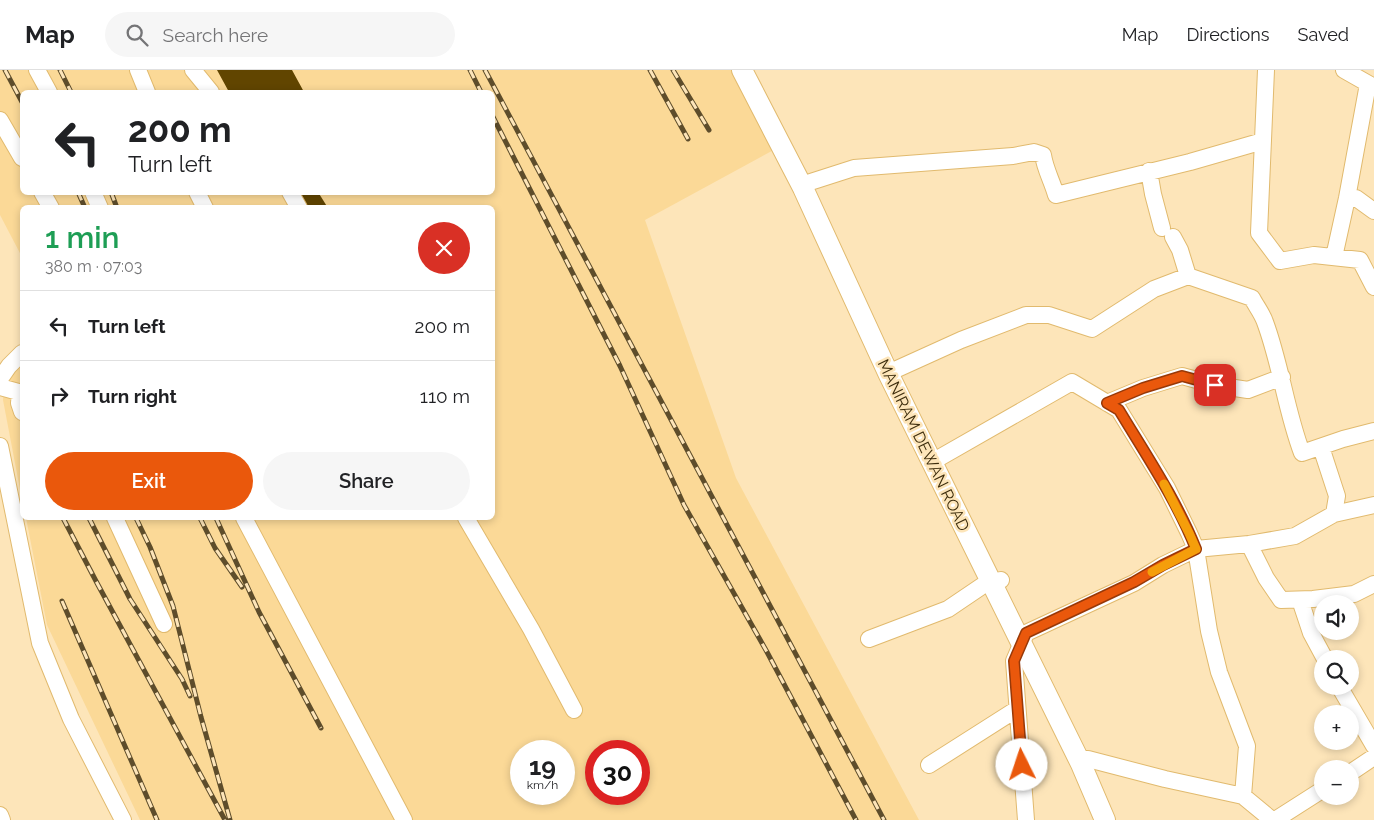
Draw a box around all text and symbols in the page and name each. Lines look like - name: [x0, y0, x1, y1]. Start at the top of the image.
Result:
- search box: [105, 12, 455, 57]
- text: Map: [25, 20, 75, 49]
- icon: search: [123, 21, 151, 49]
- text: Search here: [163, 24, 268, 46]
- text: Map: [1122, 24, 1158, 45]
- text: Directions: [1186, 24, 1270, 45]
- text: Saved: [1298, 24, 1349, 45]
- text: 200 m: [128, 109, 232, 150]
- icon: left: [45, 110, 110, 175]
- text: Turn left: [128, 151, 212, 177]
- text: 1 min: [45, 220, 120, 255]
- button: close: [418, 222, 470, 274]
- text: 380 m · 07:03: [45, 257, 142, 276]
- icon: left: [45, 312, 73, 340]
- text: Turn left: [88, 315, 165, 337]
- text: 200 m: [415, 315, 470, 337]
- street label: MANIRAM DEWAN ROAD: [874, 356, 974, 534]
- pin: [1194, 364, 1236, 406]
- icon: arrive: [1201, 371, 1229, 399]
- icon: right: [45, 382, 73, 410]
- text: Turn right: [88, 385, 177, 407]
- text: 110 m: [420, 385, 470, 407]
- button: Exit: [45, 452, 253, 510]
- button: Share: [263, 452, 470, 510]
- map controls: [1314, 595, 1359, 805]
- button: sound: [1314, 595, 1359, 640]
- button: search: [1314, 650, 1359, 695]
- button: +: [1314, 705, 1359, 750]
- position arrow: [995, 738, 1047, 790]
- speed limit sign: 30: [585, 740, 650, 805]
- text: 19: [529, 751, 556, 781]
- button: −: [1314, 760, 1359, 805]
- text: km/h: [527, 778, 558, 792]

